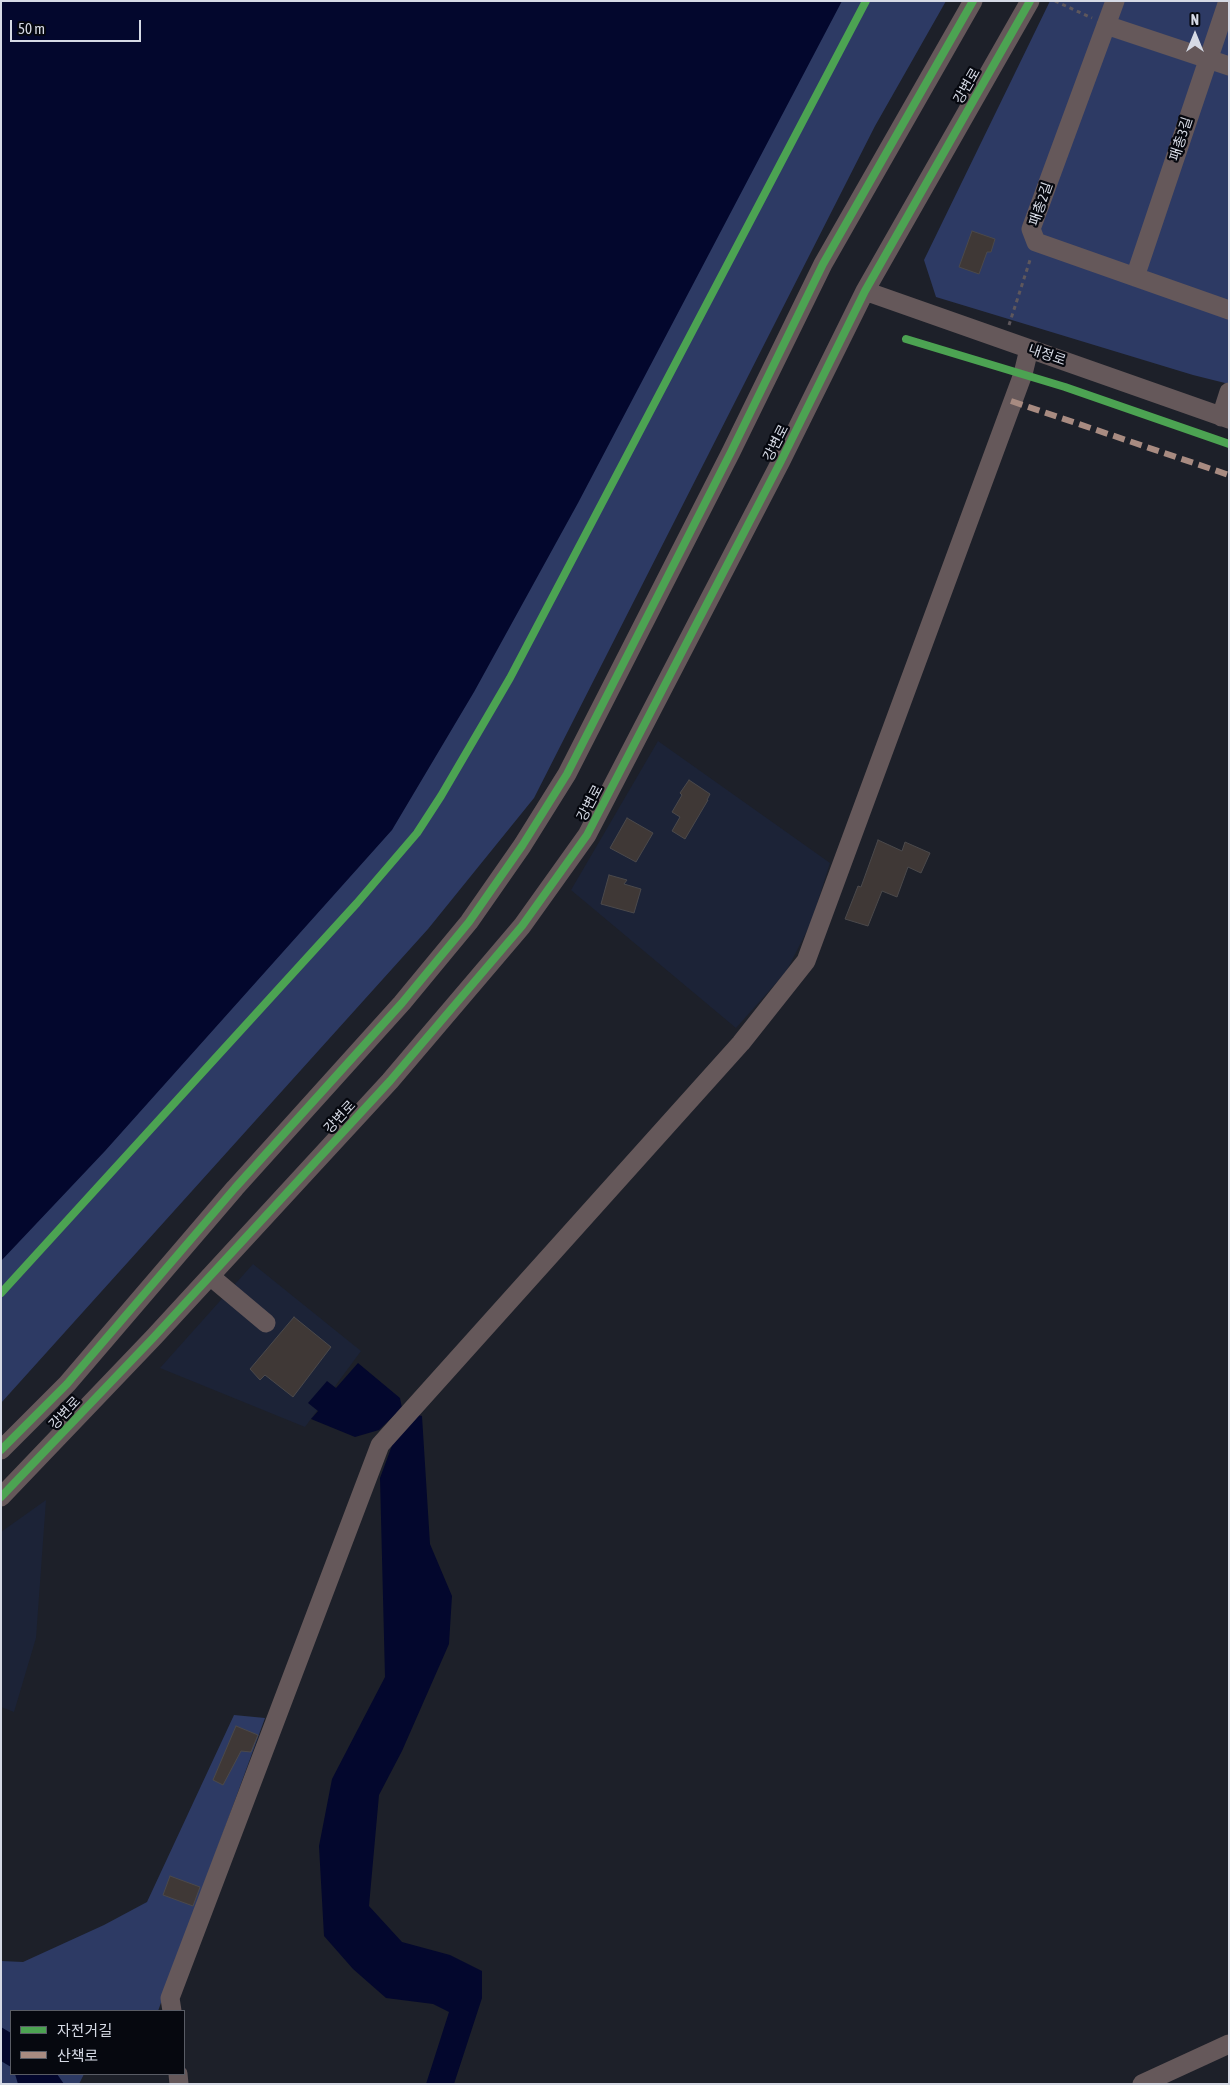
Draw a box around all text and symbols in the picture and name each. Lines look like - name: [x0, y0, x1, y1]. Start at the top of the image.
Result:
- scale bar: [12, 10, 144, 42]
- north arrow: [1170, 10, 1220, 60]
- text: N: [1191, 12, 1199, 28]
- text: 50 m: [18, 20, 45, 37]
- street label: 강변로: [950, 65, 984, 107]
- street label: 패총3길: [1166, 115, 1196, 163]
- street label: 패총2길: [1026, 180, 1056, 228]
- street label: 내정로: [1026, 341, 1068, 369]
- street label: 강변로: [760, 422, 792, 464]
- street label: 강변로: [574, 782, 606, 824]
- street label: 강변로: [321, 1097, 359, 1137]
- street label: 강변로: [46, 1393, 84, 1433]
- legend: [10, 2010, 185, 2075]
- text: 자전거길: [57, 2022, 112, 2039]
- text: 산책로: [57, 2047, 98, 2064]

